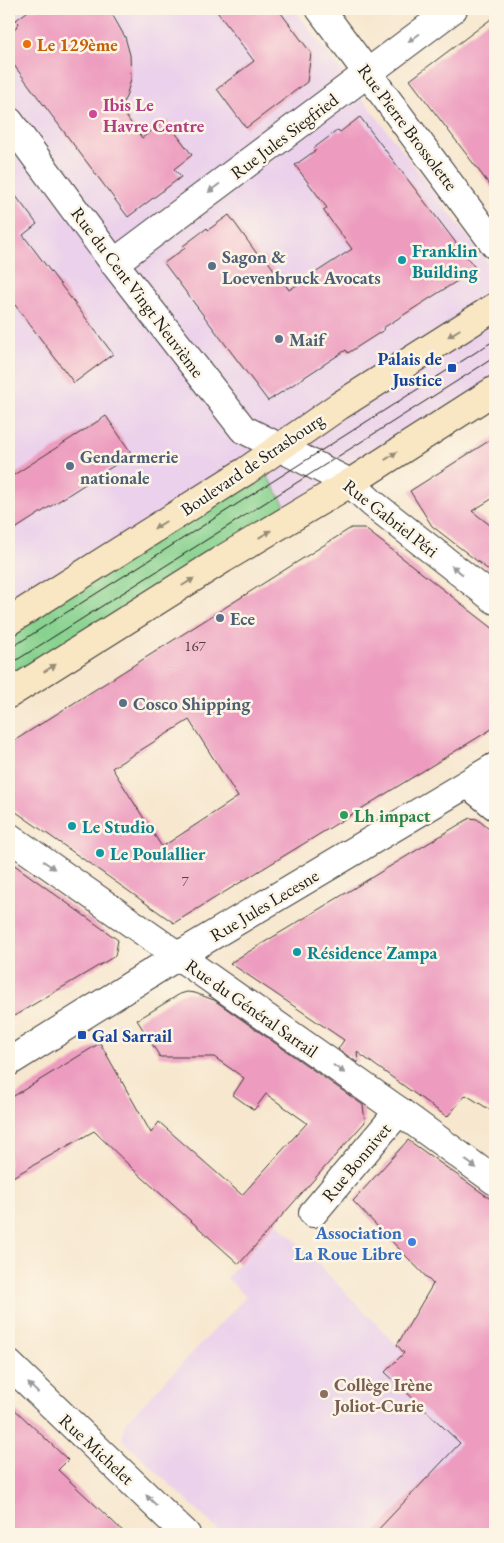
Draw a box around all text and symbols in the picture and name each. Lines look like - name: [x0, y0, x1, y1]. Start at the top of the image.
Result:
- place label: Le 129ème: [37, 33, 118, 56]
- one-way arrow: [407, 33, 421, 43]
- marker: Le 129ème: [21, 38, 33, 50]
- street label: Rue Pierre Brossolette: [353, 59, 463, 195]
- street label: Rue Jules Siegfried: [226, 87, 343, 184]
- place label: Ibis Le Havre Centre: [103, 93, 205, 137]
- marker: Ibis Le Havre Centre: [87, 108, 99, 120]
- one-way arrow: [207, 183, 221, 193]
- street label: Rue du Cent Vingt Neuvième: [66, 202, 210, 382]
- place label: Franklin Building: [412, 239, 479, 283]
- place label: Sagon & Loevenbruck Avocats: [222, 245, 381, 289]
- marker: Franklin Building: [396, 254, 408, 266]
- marker: Sagon & Loevenbruck Avocats: [206, 260, 218, 272]
- place label: Maif: [289, 328, 327, 351]
- one-way arrow: [447, 328, 461, 337]
- marker: Maif: [273, 333, 285, 345]
- place label: Palais de Justice: [377, 347, 442, 391]
- marker: Palais de Justice: [446, 362, 458, 374]
- street label: Boulevard de Strasbourg: [176, 407, 328, 521]
- place label: Gendarmerie nationale: [80, 445, 179, 489]
- one-way arrow: [384, 452, 398, 461]
- marker: Gendarmerie nationale: [64, 460, 76, 472]
- street label: Rue Gabriel Péri: [339, 474, 444, 563]
- one-way arrow: [154, 520, 167, 530]
- one-way arrow: [258, 530, 271, 539]
- one-way arrow: [451, 564, 464, 575]
- one-way arrow: [181, 577, 194, 586]
- place label: Ece: [230, 607, 256, 630]
- marker: Ece: [214, 612, 226, 624]
- house number: 167: [184, 636, 207, 655]
- one-way arrow: [43, 664, 57, 673]
- place label: Cosco Shipping: [133, 692, 252, 715]
- marker: Cosco Shipping: [117, 697, 129, 709]
- place label: Lh impact: [354, 804, 431, 827]
- marker: Lh impact: [338, 809, 350, 821]
- place label: Le Studio: [82, 815, 155, 838]
- marker: Le Studio: [66, 820, 78, 832]
- place label: Le Poulallier: [110, 842, 206, 865]
- marker: Le Poulallier: [94, 847, 106, 859]
- one-way arrow: [42, 860, 55, 870]
- street label: Rue Jules Lecesne: [205, 863, 323, 947]
- house number: 7: [181, 871, 189, 890]
- place label: Résidence Zampa: [307, 941, 437, 964]
- marker: Résidence Zampa: [291, 946, 303, 958]
- street label: Rue du Général Sarrail: [181, 954, 323, 1062]
- place label: Gal Sarrail: [92, 1024, 172, 1047]
- marker: Gal Sarrail: [76, 1029, 88, 1041]
- one-way arrow: [332, 1064, 346, 1074]
- street label: Rue Bonnivet: [316, 1118, 396, 1206]
- one-way arrow: [464, 1158, 477, 1169]
- place label: Association La Roue Libre: [295, 1221, 402, 1265]
- marker: Association La Roue Libre: [406, 1236, 418, 1248]
- place label: Collège Irène Joliot-Curie: [332, 1373, 433, 1417]
- one-way arrow: [28, 1382, 40, 1394]
- marker: Collège Irène Joliot-Curie: [318, 1388, 330, 1400]
- street label: Rue Michelet: [55, 1408, 140, 1490]
- one-way arrow: [145, 1494, 157, 1506]

